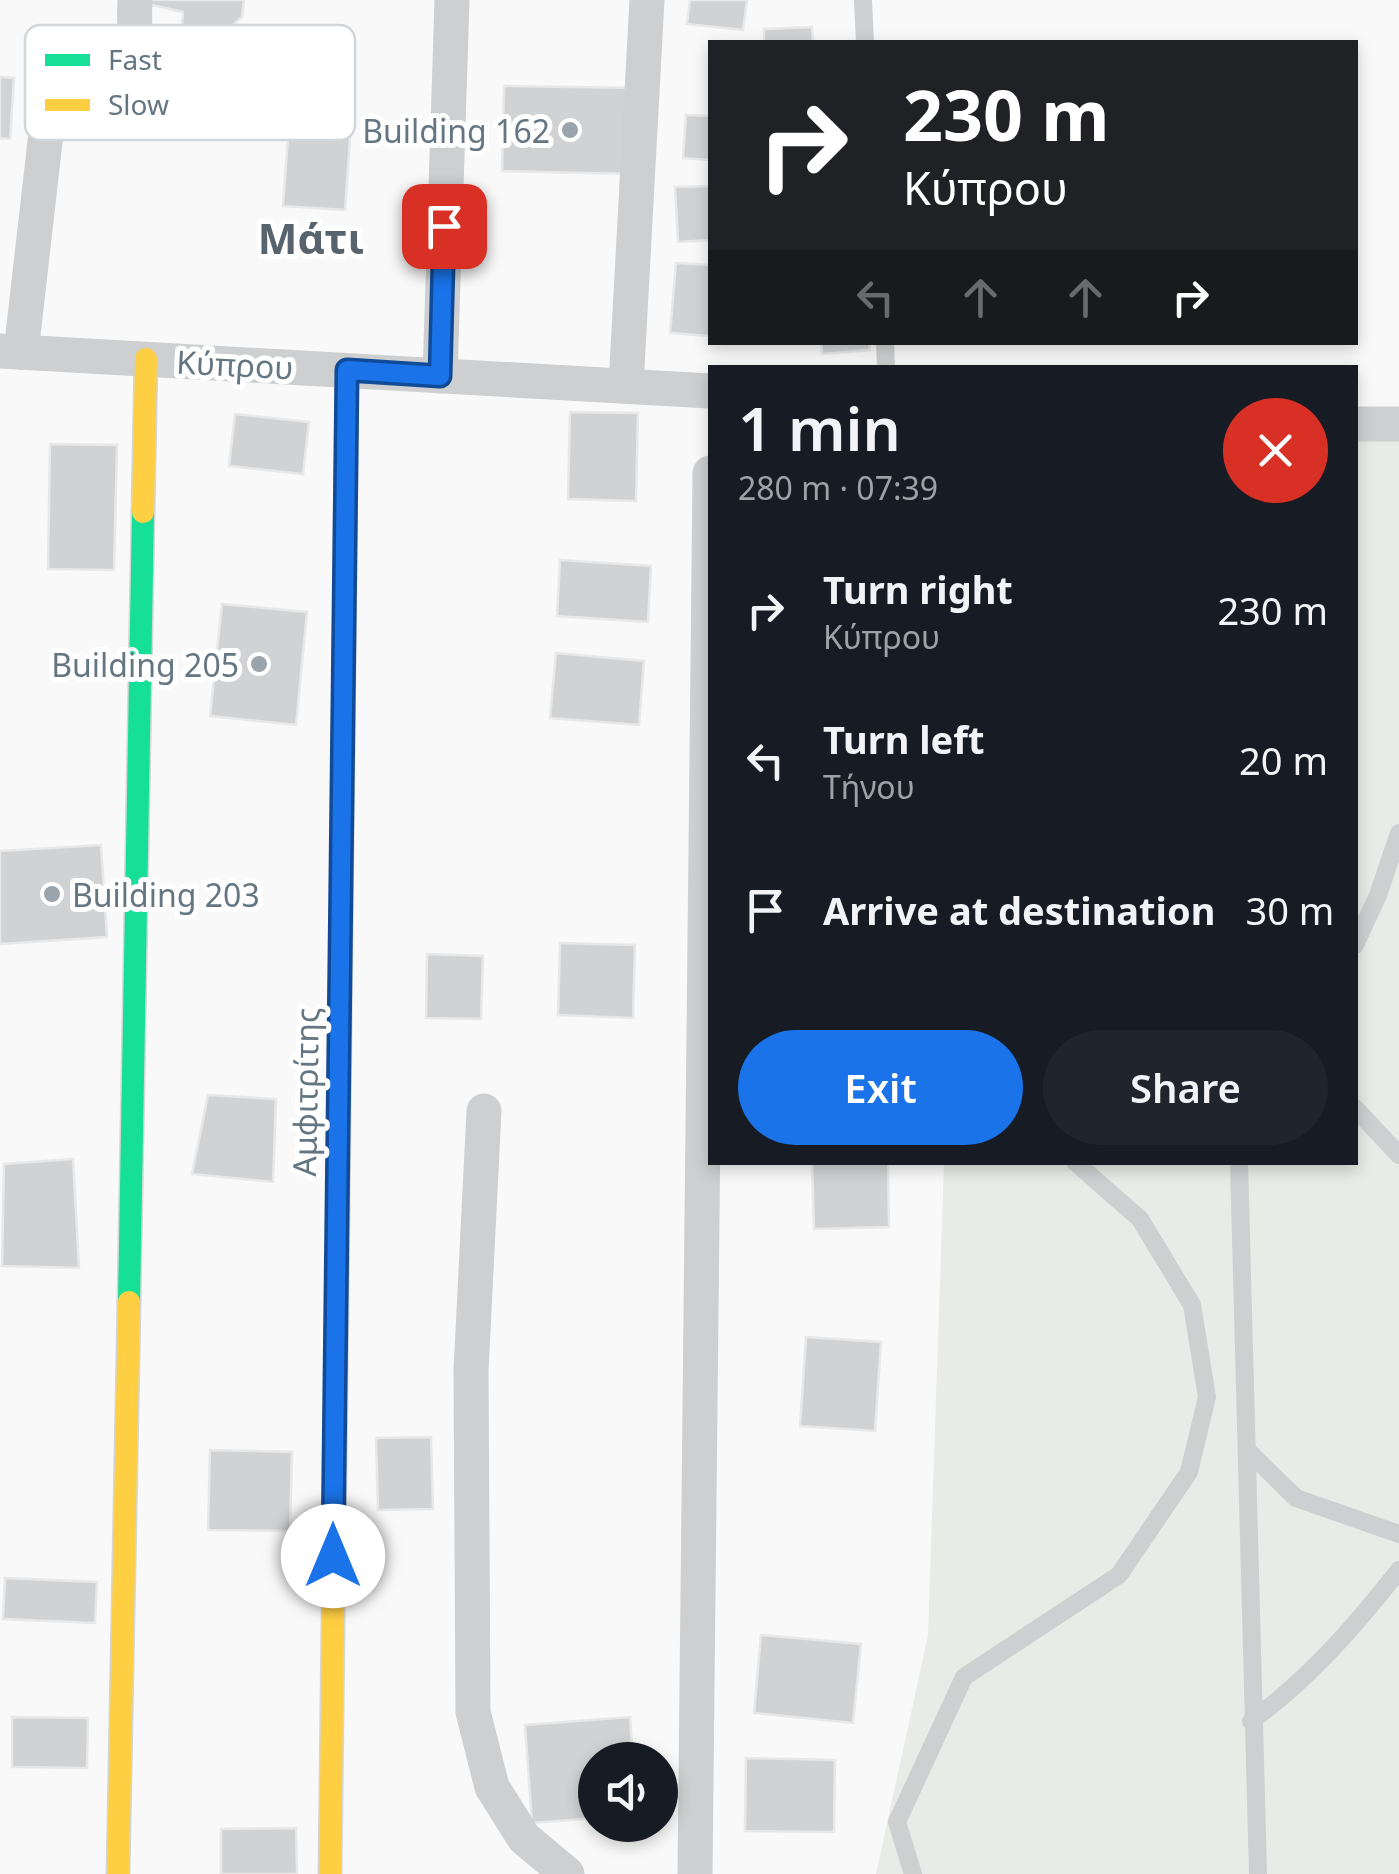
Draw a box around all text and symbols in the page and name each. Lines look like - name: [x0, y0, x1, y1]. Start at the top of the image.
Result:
- legend: [25, 25, 355, 140]
- text: Fast: [108, 40, 162, 78]
- text: 230 m: [903, 66, 1110, 162]
- icon: right: [738, 80, 868, 210]
- text: Slow: [108, 85, 169, 123]
- place label: Building 162: [362, 109, 550, 152]
- marker: Building 162: [559, 119, 581, 141]
- text: Κύπρου: [903, 157, 1068, 218]
- pin: [402, 184, 487, 269]
- icon: arrive: [417, 199, 472, 254]
- district label: Μάτι: [258, 209, 364, 266]
- icon: left: [848, 270, 903, 325]
- icon: ahead: [953, 270, 1008, 325]
- icon: ahead: [1058, 270, 1113, 325]
- icon: right: [1163, 270, 1218, 325]
- street label: Κύπρου: [175, 339, 295, 389]
- text: 1 min: [738, 387, 901, 469]
- button: close: [1223, 398, 1328, 503]
- text: 280 m · 07:39: [738, 466, 938, 509]
- text: Turn right: [823, 563, 1013, 615]
- icon: right: [738, 583, 793, 638]
- text: 230 m: [1217, 584, 1328, 636]
- text: Κύπρου: [823, 615, 940, 658]
- place label: Building 205: [51, 643, 239, 686]
- marker: Building 205: [248, 653, 270, 675]
- text: Turn left: [823, 713, 985, 765]
- icon: left: [738, 733, 793, 788]
- text: 20 m: [1239, 734, 1328, 786]
- text: Τήνου: [823, 765, 915, 808]
- place label: Building 203: [72, 873, 260, 916]
- marker: Building 203: [41, 883, 63, 905]
- icon: arrive: [738, 883, 793, 938]
- text: Arrive at destination: [823, 884, 1215, 936]
- text: 30 m: [1245, 884, 1334, 936]
- street label: Αμφιτρίτης: [282, 1007, 328, 1177]
- button: Exit: [738, 1030, 1023, 1145]
- button: Share: [1043, 1030, 1328, 1145]
- position arrow: [281, 1504, 385, 1608]
- map controls: [578, 1742, 678, 1842]
- button: sound: [578, 1742, 678, 1842]

